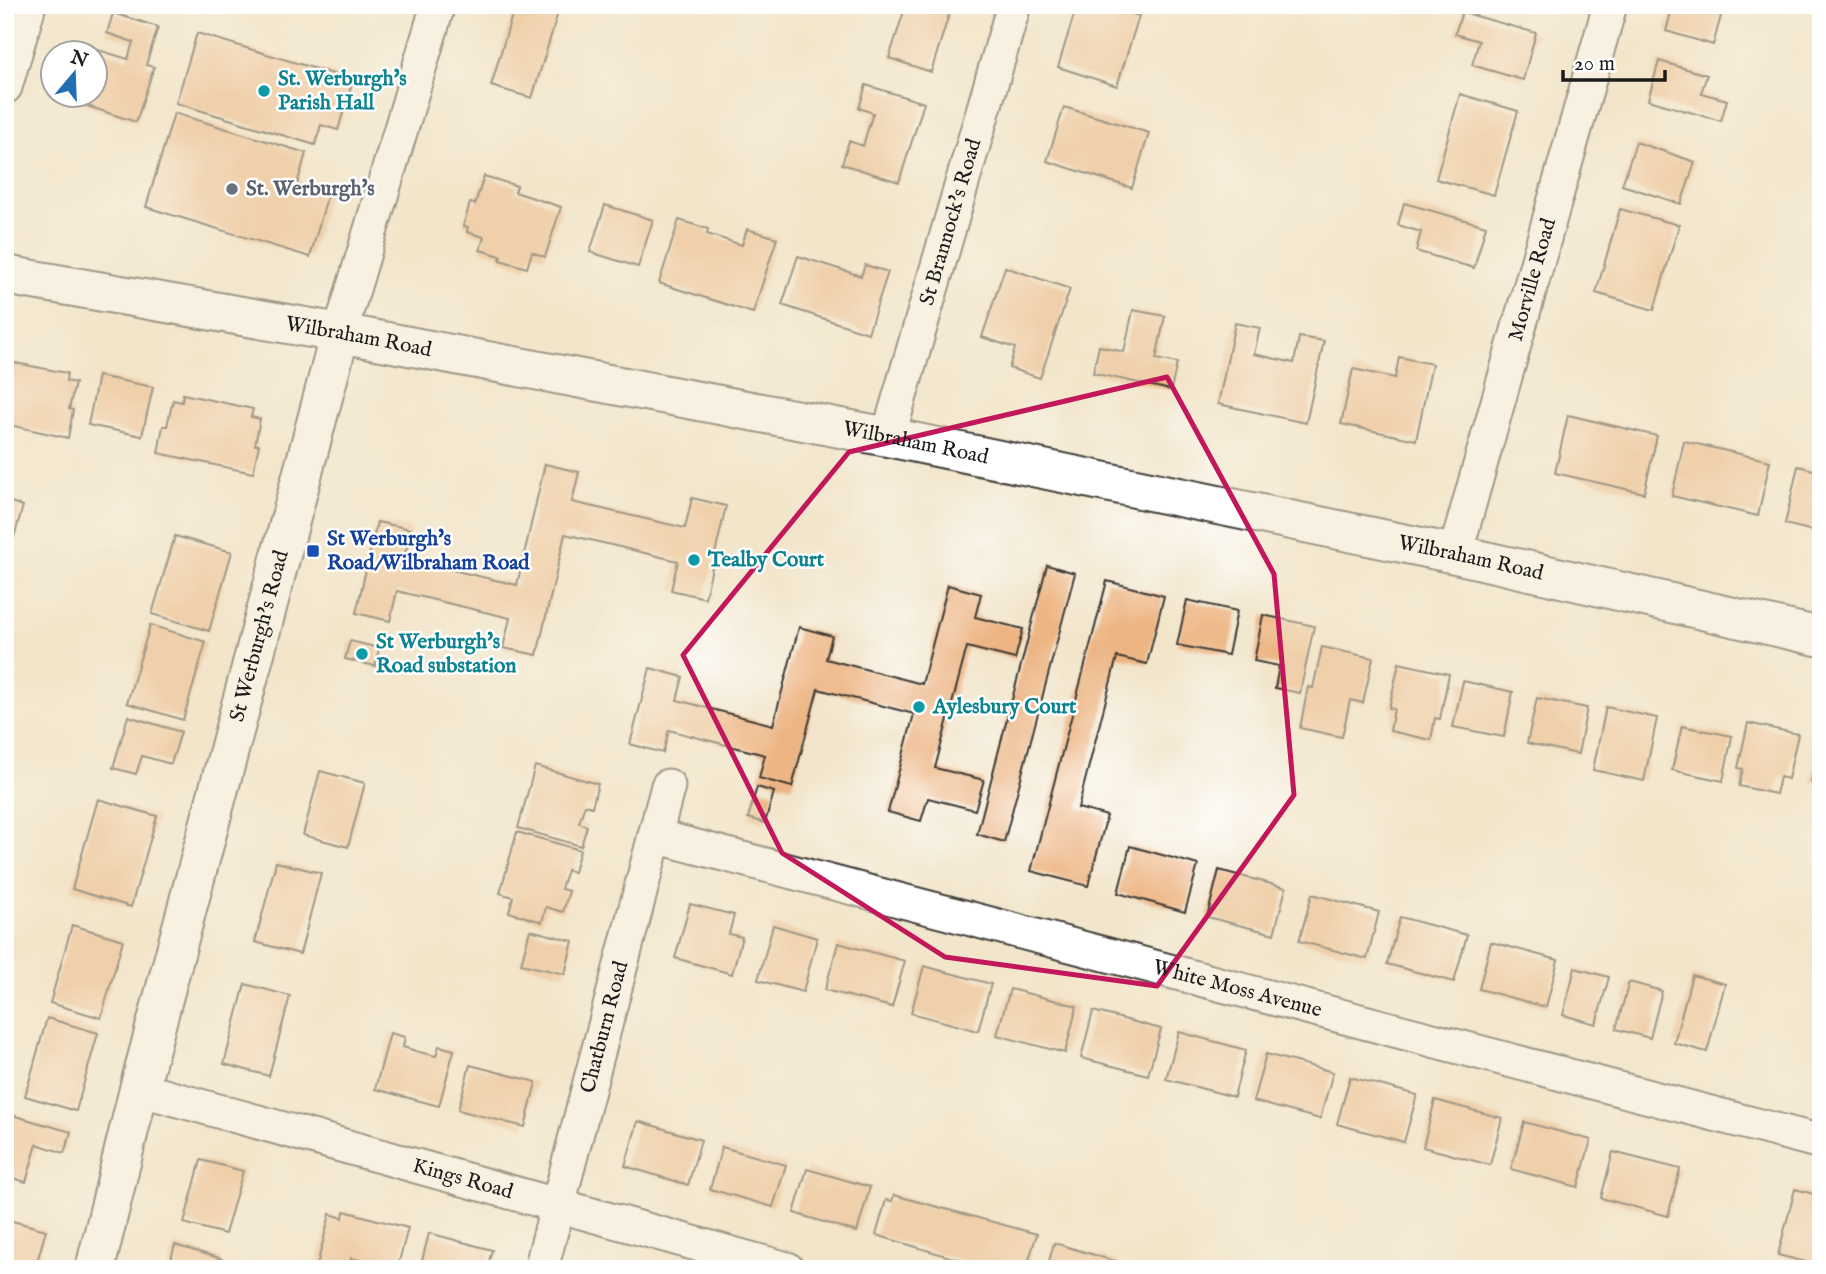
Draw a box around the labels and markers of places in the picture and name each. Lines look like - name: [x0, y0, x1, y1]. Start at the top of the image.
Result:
- place label: St. Werburgh's Parish Hall: [278, 66, 407, 117]
- marker: St. Werburgh's Parish Hall: [256, 83, 272, 99]
- place label: St. Werburgh's: [246, 176, 375, 203]
- marker: St. Werburgh's: [224, 181, 240, 197]
- place label: St Werburgh's Road/Wilbraham Road: [327, 526, 530, 577]
- marker: St Werburgh's Road/Wilbraham Road: [305, 543, 321, 559]
- place label: Tealby Court: [707, 547, 825, 574]
- marker: Tealby Court: [686, 552, 702, 568]
- place label: St Werburgh's Road substation: [376, 629, 516, 680]
- marker: St Werburgh's Road substation: [354, 646, 370, 662]
- place label: Aylesbury Court: [932, 694, 1077, 721]
- marker: Aylesbury Court: [911, 699, 927, 715]

